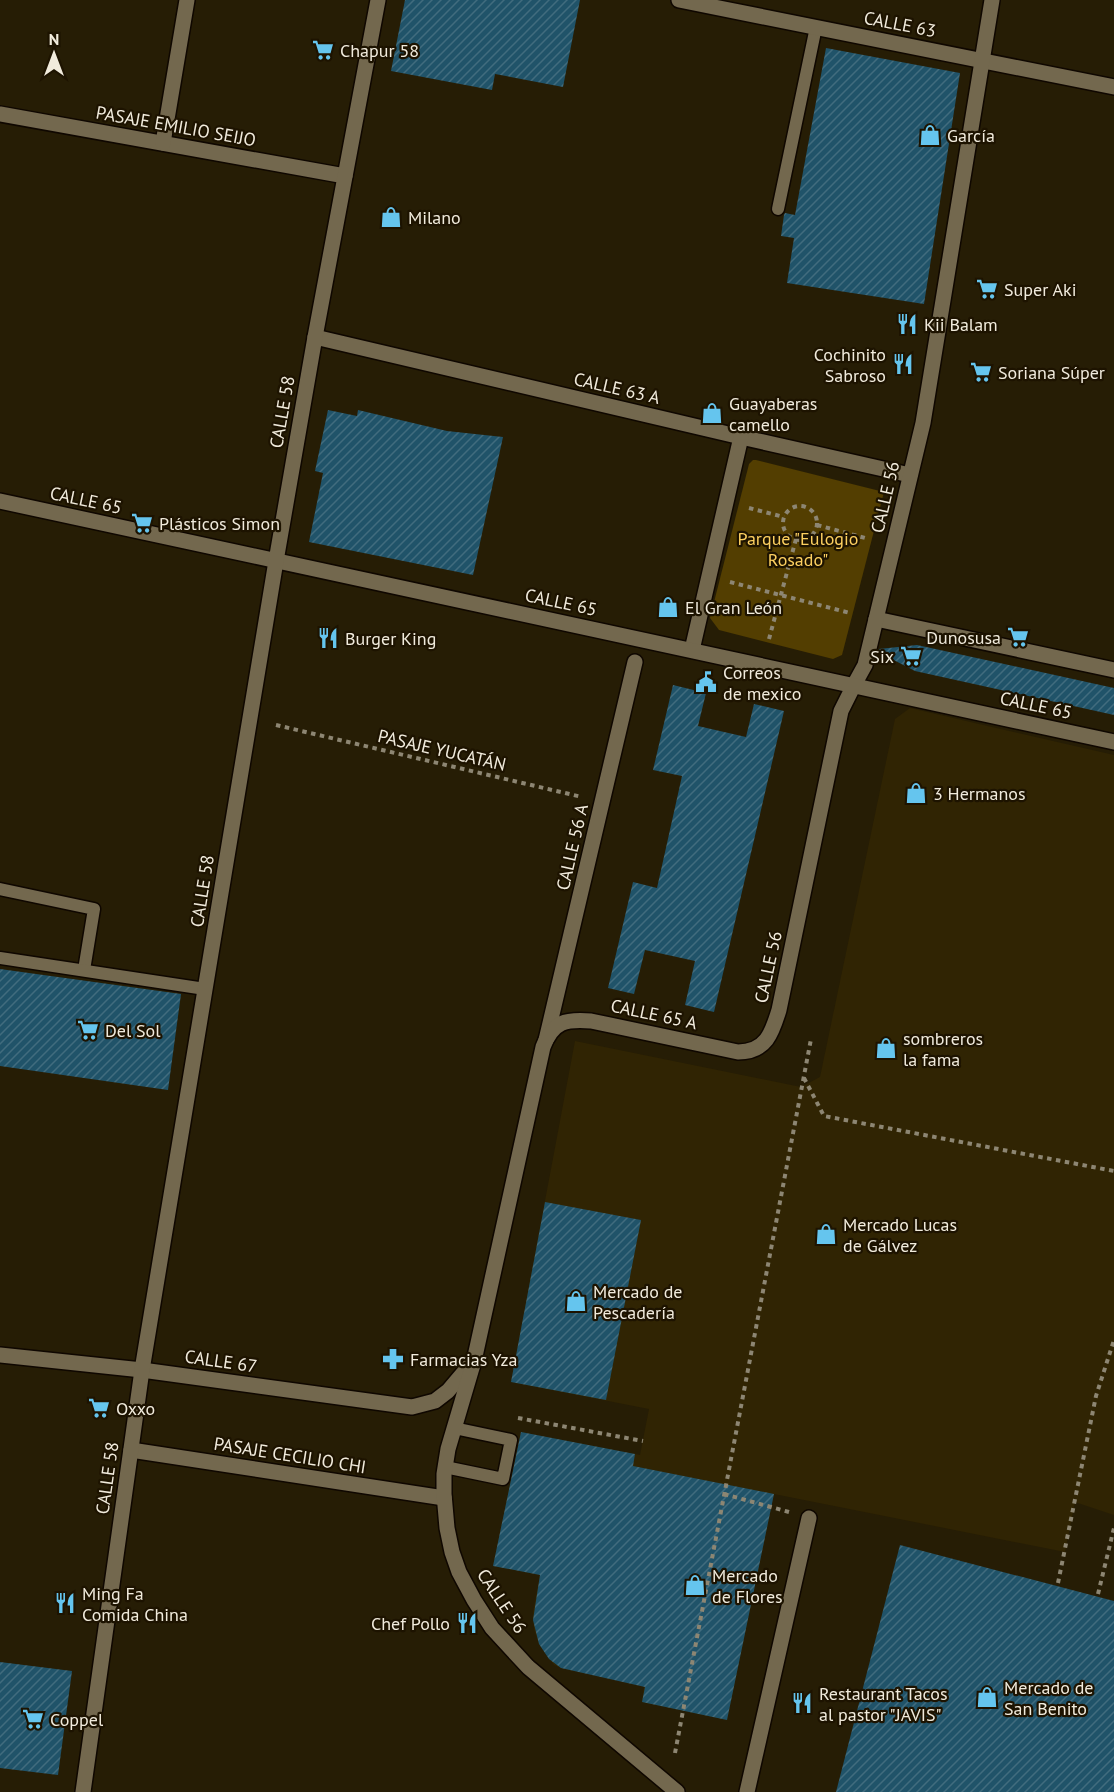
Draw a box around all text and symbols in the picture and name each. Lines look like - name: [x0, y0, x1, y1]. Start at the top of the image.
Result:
- street label: CALLE 63: [862, 6, 938, 42]
- north arrow: [24, 24, 84, 84]
- text: N: [49, 29, 59, 49]
- supermarket icon: Chapur 58: [311, 38, 335, 62]
- place label: Chapur 58: [340, 39, 419, 62]
- street label: PASAJE EMILIO SEIJO: [94, 101, 258, 151]
- shop icon: García: [918, 123, 942, 147]
- place label: García: [947, 124, 995, 147]
- shop icon: Milano: [379, 205, 403, 229]
- place label: Milano: [408, 206, 461, 229]
- supermarket icon: Super Aki: [975, 277, 999, 301]
- place label: Super Aki: [1004, 278, 1076, 301]
- restaurant icon: Kii Balam: [895, 312, 919, 336]
- place label: Kii Balam: [924, 313, 998, 336]
- place label: Cochinito Sabroso: [814, 343, 886, 387]
- restaurant icon: Cochinito Sabroso: [891, 352, 915, 376]
- supermarket icon: Soriana Súper: [969, 360, 993, 384]
- place label: Soriana Súper: [998, 361, 1105, 384]
- street label: CALLE 63 A: [572, 367, 663, 409]
- street label: CALLE 58: [264, 374, 300, 450]
- place label: Guayaberas camello: [729, 392, 817, 436]
- shop icon: Guayaberas camello: [700, 401, 724, 425]
- street label: CALLE 56: [866, 459, 904, 535]
- street label: CALLE 65: [48, 481, 124, 519]
- supermarket icon: Plásticos Simon: [130, 511, 154, 535]
- place label: Plásticos Simon: [159, 512, 280, 535]
- park label: Parque "Eulogio Rosado": [738, 527, 859, 571]
- street label: CALLE 65: [523, 583, 599, 621]
- shop icon: El Gran León: [656, 595, 680, 619]
- place label: El Gran León: [685, 596, 782, 619]
- supermarket icon: Dunosusa: [1006, 625, 1030, 649]
- restaurant icon: Burger King: [316, 626, 340, 650]
- place label: Dunosusa: [926, 626, 1001, 649]
- place label: Burger King: [345, 627, 436, 650]
- supermarket icon: Six: [899, 644, 923, 668]
- place label: Six: [870, 645, 894, 668]
- place label: Correos de mexico: [723, 661, 801, 705]
- public building icon: Correos de mexico: [694, 670, 718, 694]
- street label: CALLE 65: [998, 686, 1074, 724]
- street label: PASAJE YUCATÁN: [376, 724, 508, 776]
- shop icon: 3 Hermanos: [904, 781, 928, 805]
- place label: 3 Hermanos: [933, 782, 1026, 805]
- street label: CALLE 56 A: [551, 801, 593, 892]
- street label: CALLE 58: [185, 853, 219, 929]
- street label: CALLE 56: [749, 929, 787, 1005]
- street label: CALLE 65 A: [609, 994, 700, 1034]
- supermarket icon: Del Sol: [76, 1018, 100, 1042]
- place label: Del Sol: [105, 1019, 161, 1042]
- place label: sombreros la fama: [903, 1027, 983, 1071]
- shop icon: sombreros la fama: [874, 1036, 898, 1060]
- place label: Mercado Lucas de Gálvez: [843, 1213, 957, 1257]
- shop icon: Mercado Lucas de Gálvez: [814, 1222, 838, 1246]
- place label: Mercado de Pescadería: [593, 1280, 683, 1324]
- shop icon: Mercado de Pescadería: [564, 1289, 588, 1313]
- street label: CALLE 67: [183, 1345, 259, 1377]
- pharmacy icon: Farmacias Yza: [381, 1347, 405, 1371]
- place label: Farmacias Yza: [410, 1348, 517, 1371]
- supermarket icon: Oxxo: [87, 1396, 111, 1420]
- place label: Oxxo: [116, 1397, 155, 1420]
- street label: PASAJE CECILIO CHI: [212, 1432, 368, 1478]
- street label: CALLE 58: [91, 1440, 123, 1516]
- street label: CALLE 56: [472, 1564, 532, 1638]
- place label: Mercado de Flores: [712, 1564, 783, 1608]
- shop icon: Mercado de Flores: [683, 1573, 707, 1597]
- place label: Ming Fa Comida China: [82, 1582, 188, 1626]
- restaurant icon: Ming Fa Comida China: [53, 1591, 77, 1615]
- restaurant icon: Chef Pollo: [455, 1611, 479, 1635]
- place label: Chef Pollo: [371, 1612, 450, 1635]
- place label: Mercado de San Benito: [1004, 1676, 1094, 1720]
- place label: Restaurant Tacos al pastor "JAVIS": [819, 1682, 948, 1726]
- shop icon: Mercado de San Benito: [975, 1685, 999, 1709]
- restaurant icon: Restaurant Tacos al pastor "JAVIS": [790, 1691, 814, 1715]
- supermarket icon: Coppel: [21, 1707, 45, 1731]
- place label: Coppel: [50, 1708, 104, 1731]

